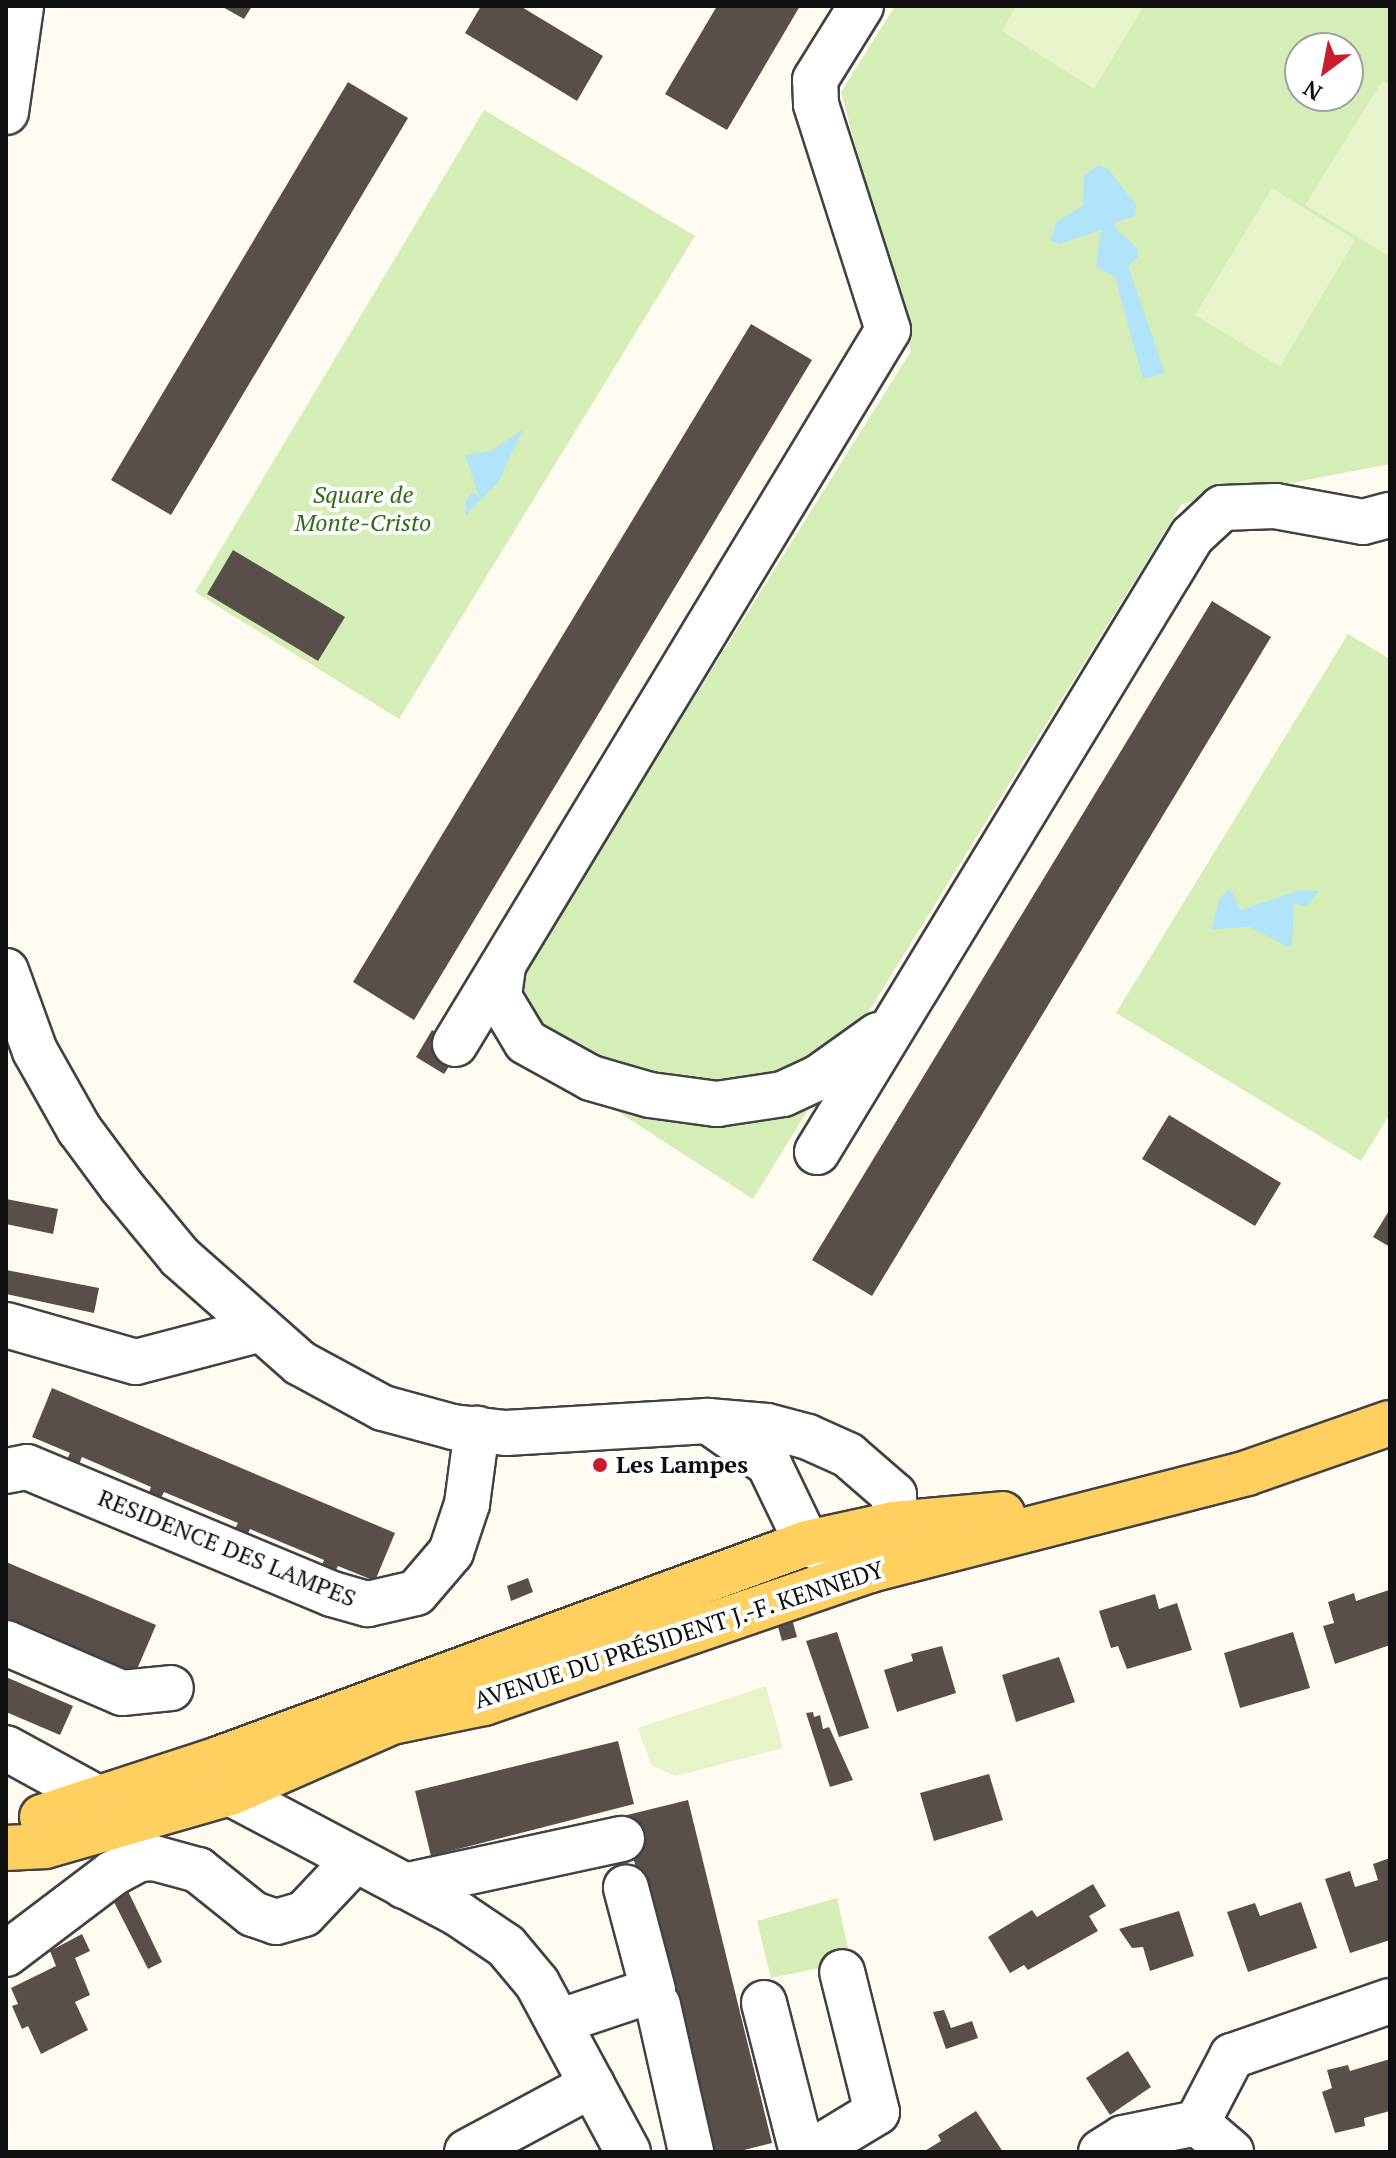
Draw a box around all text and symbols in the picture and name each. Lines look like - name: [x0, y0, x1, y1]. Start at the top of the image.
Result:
- north arrow: [1284, 32, 1364, 112]
- text: N: [1297, 74, 1327, 108]
- park label: Square de Monte-Cristo: [295, 481, 431, 537]
- place label: Les Lampes: [616, 1451, 748, 1479]
- marker: Les Lampes: [591, 1456, 609, 1474]
- street label: RESIDENCE DES LAMPES: [94, 1483, 360, 1613]
- street label: AVENUE DU PRÉSIDENT J.-F. KENNEDY: [470, 1555, 888, 1715]

